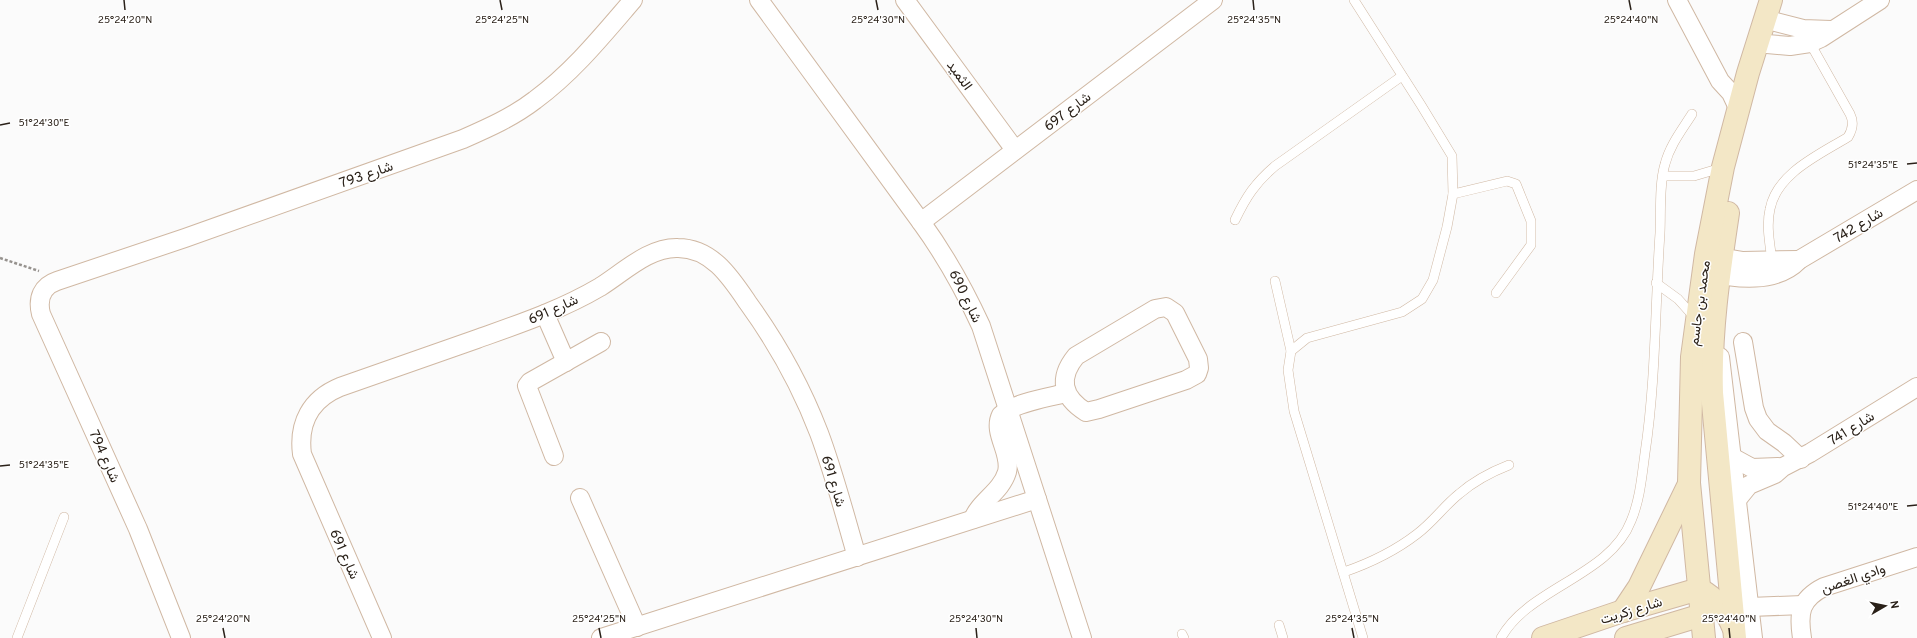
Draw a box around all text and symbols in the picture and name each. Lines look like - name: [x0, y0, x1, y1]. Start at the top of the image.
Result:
- text: 25°24'20"N: [98, 14, 152, 27]
- text: 25°24'25"N: [475, 14, 529, 27]
- text: 25°24'30"N: [851, 14, 905, 27]
- text: 25°24'35"N: [1227, 14, 1281, 27]
- text: 25°24'40"N: [1604, 14, 1658, 27]
- street label: الثميد: [942, 58, 975, 94]
- street label: شارع 697: [1041, 89, 1095, 136]
- text: 51°24'30"E: [19, 117, 69, 130]
- street label: شارع 793: [337, 158, 396, 193]
- text: 51°24'35"E: [1848, 159, 1898, 172]
- street label: شارع 742: [1831, 205, 1887, 248]
- street label: محمد بن جاسم: [1686, 259, 1715, 347]
- street label: شارع 690: [944, 268, 985, 326]
- street label: شارع 691: [526, 292, 582, 330]
- street label: شارع 741: [1826, 408, 1879, 451]
- street label: شارع 794: [84, 428, 123, 486]
- street label: شارع 691: [816, 454, 848, 510]
- text: 51°24'35"E: [19, 459, 69, 472]
- text: 51°24'40"E: [1847, 501, 1899, 514]
- street label: شارع 691: [324, 527, 362, 583]
- street label: وادي الغصن: [1819, 561, 1888, 600]
- north arrow: [1865, 586, 1905, 626]
- street label: شارع زكريت: [1598, 594, 1665, 630]
- text: N: [1886, 600, 1901, 610]
- text: 25°24'20"N: [196, 613, 250, 626]
- text: 25°24'25"N: [572, 613, 626, 626]
- text: 25°24'30"N: [949, 613, 1003, 626]
- text: 25°24'35"N: [1325, 613, 1379, 626]
- text: 25°24'40"N: [1702, 613, 1756, 626]

